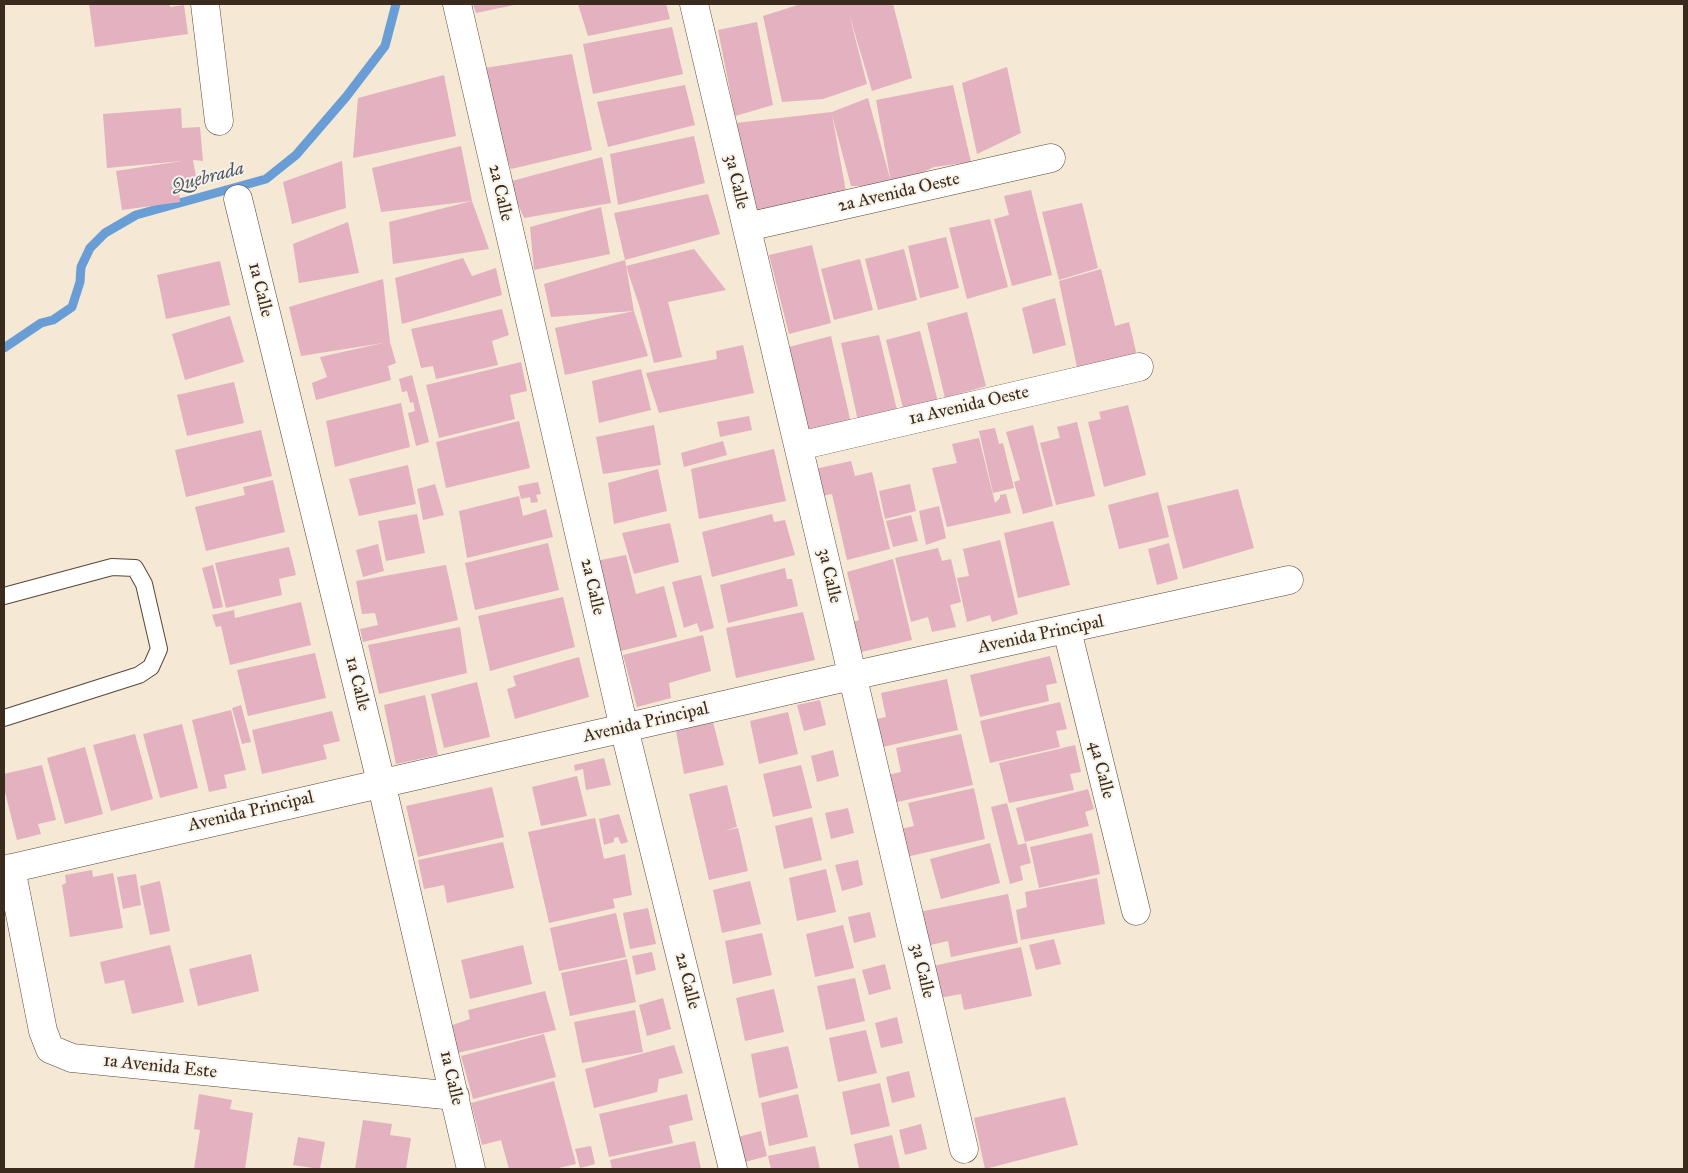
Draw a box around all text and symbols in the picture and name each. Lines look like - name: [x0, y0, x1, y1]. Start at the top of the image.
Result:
- street label: 3a Calle: [719, 152, 753, 212]
- water label: Quebrada: [169, 157, 247, 199]
- street label: 2a Calle: [483, 163, 517, 223]
- street label: 2a Avenida Oeste: [836, 168, 962, 218]
- street label: 1a Calle: [243, 260, 277, 320]
- street label: 1a Avenida Oeste: [907, 382, 1031, 430]
- street label: 3a Calle: [812, 546, 846, 606]
- street label: 2a Calle: [575, 557, 609, 617]
- street label: Avenida Principal: [976, 611, 1106, 659]
- street label: 1a Calle: [340, 654, 374, 714]
- street label: Avenida Principal: [581, 698, 711, 748]
- street label: 4a Calle: [1083, 739, 1119, 801]
- street label: Avenida Principal: [186, 787, 316, 837]
- street label: 3a Calle: [905, 941, 939, 1001]
- street label: 2a Calle: [670, 951, 704, 1011]
- street label: 1a Calle: [434, 1048, 468, 1108]
- street label: 1a Avenida Este: [102, 1050, 218, 1084]

